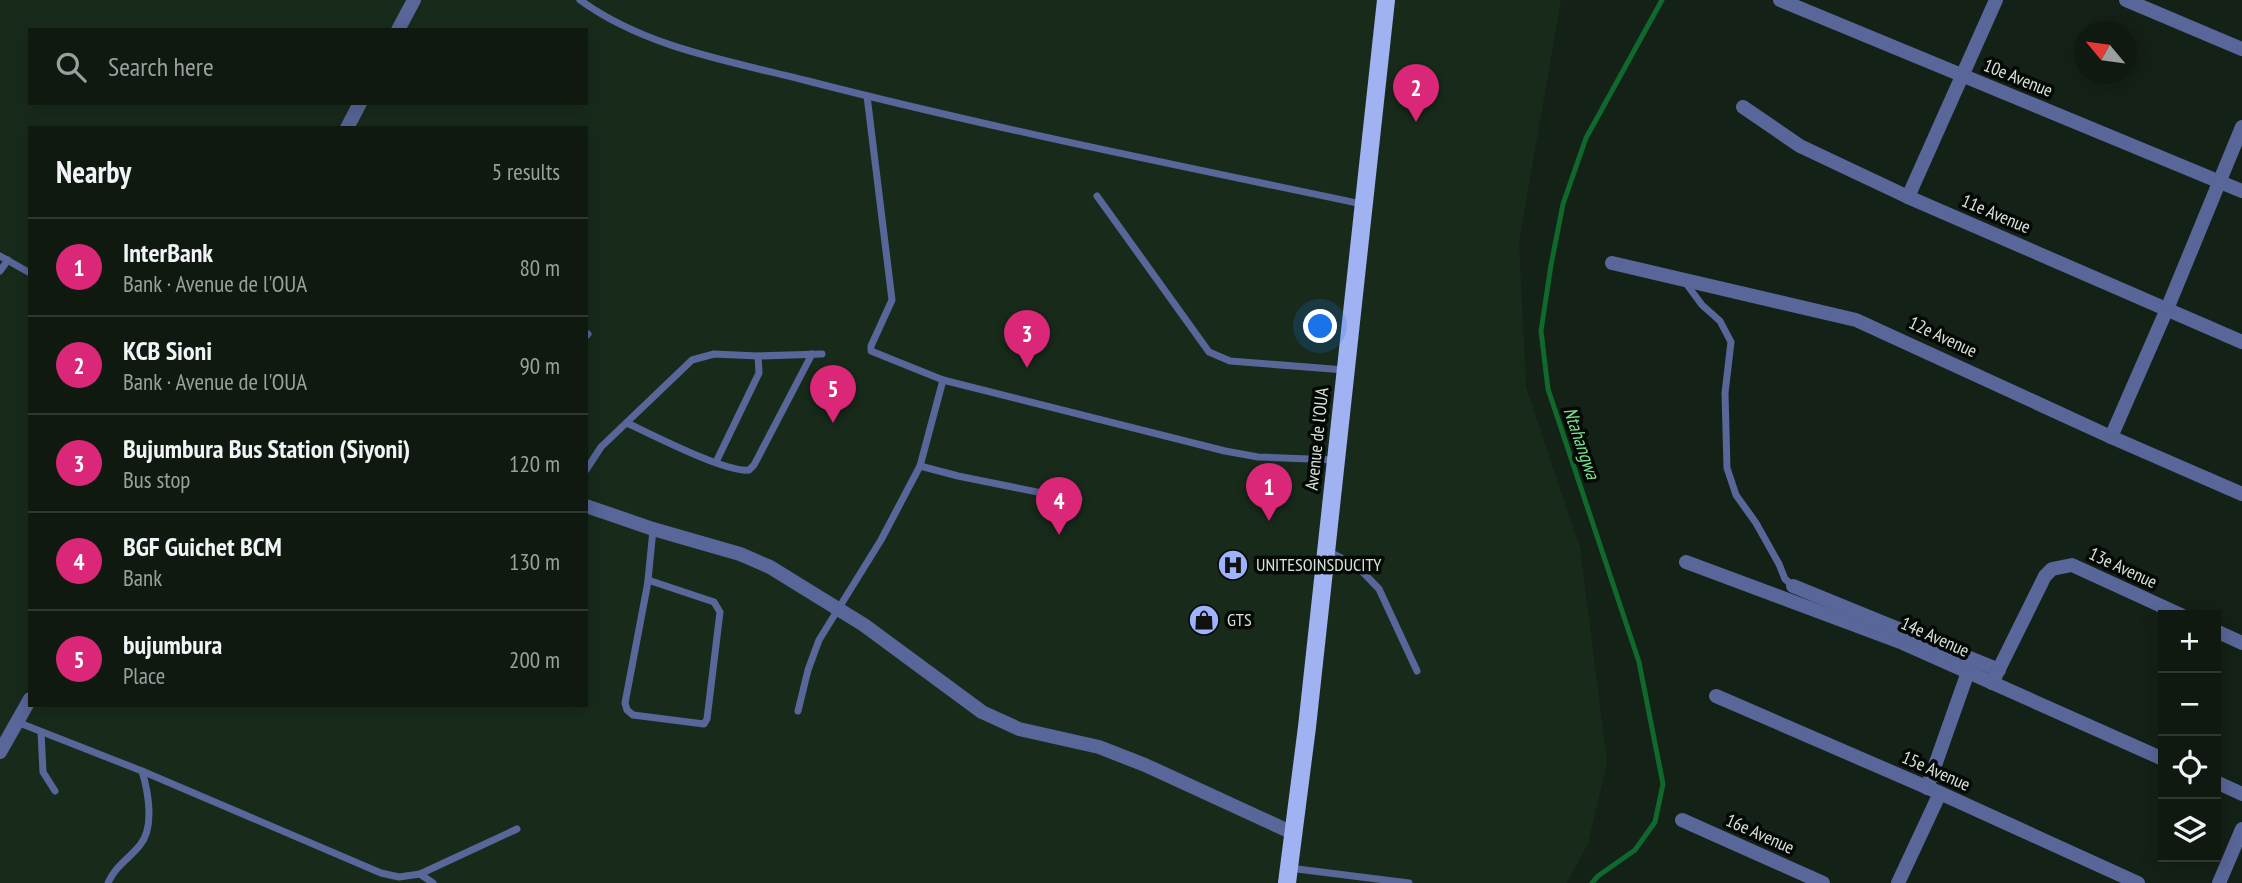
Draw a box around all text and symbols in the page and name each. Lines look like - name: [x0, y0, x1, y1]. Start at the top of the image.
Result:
- north arrow: [2074, 21, 2137, 84]
- search box: [28, 28, 588, 105]
- icon: search: [52, 48, 90, 86]
- text: Search here: [108, 50, 214, 83]
- street label: 10e Avenue: [1980, 53, 2056, 102]
- pin: 2: [1393, 64, 1439, 122]
- text: Nearby: [56, 152, 131, 191]
- text: 5 results: [492, 157, 560, 186]
- street label: 11e Avenue: [1958, 189, 2034, 238]
- text: InterBank: [123, 236, 213, 269]
- text: 1: [74, 253, 85, 282]
- text: 80 m: [519, 253, 560, 282]
- text: Bank · Avenue de l'OUA: [123, 269, 307, 298]
- your location: [1303, 309, 1337, 343]
- pin: 3: [1004, 310, 1050, 368]
- street label: 12e Avenue: [1905, 311, 1981, 362]
- text: KCB Sioni: [123, 334, 212, 367]
- text: 2: [74, 351, 85, 380]
- text: 90 m: [519, 351, 560, 380]
- pin: 5: [810, 365, 856, 423]
- text: Bank · Avenue de l'OUA: [123, 367, 307, 396]
- street label: Avenue de l'OUA: [1300, 386, 1333, 491]
- water label: Ntahangwa: [1559, 404, 1606, 483]
- text: Bujumbura Bus Station (Siyoni): [123, 432, 410, 465]
- text: 3: [74, 449, 85, 478]
- text: 120 m: [509, 449, 560, 478]
- pin: 1: [1246, 463, 1292, 521]
- text: Bus stop: [123, 465, 190, 494]
- pin: 4: [1036, 477, 1082, 535]
- text: BGF Guichet BCM: [123, 530, 282, 563]
- street label: 13e Avenue: [2085, 542, 2161, 593]
- text: 4: [74, 547, 85, 576]
- text: 130 m: [509, 547, 560, 576]
- hospital icon: UNITESOINSDUCITY: [1216, 548, 1250, 582]
- place label: UNITESOINSDUCITY: [1256, 553, 1382, 576]
- text: Bank: [123, 563, 162, 592]
- shop icon: GTS: [1187, 603, 1221, 637]
- place label: GTS: [1227, 608, 1252, 631]
- map controls: [2158, 610, 2221, 862]
- button: +: [2158, 610, 2221, 673]
- street label: 14e Avenue: [1897, 611, 1973, 662]
- text: bujumbura: [123, 628, 222, 661]
- text: 5: [74, 645, 85, 674]
- text: 200 m: [509, 645, 560, 674]
- text: Place: [123, 661, 165, 690]
- button: −: [2158, 673, 2221, 736]
- button: locate: [2158, 736, 2221, 799]
- street label: 15e Avenue: [1898, 745, 1974, 796]
- button: layers: [2158, 799, 2221, 862]
- street label: 16e Avenue: [1722, 808, 1798, 859]

